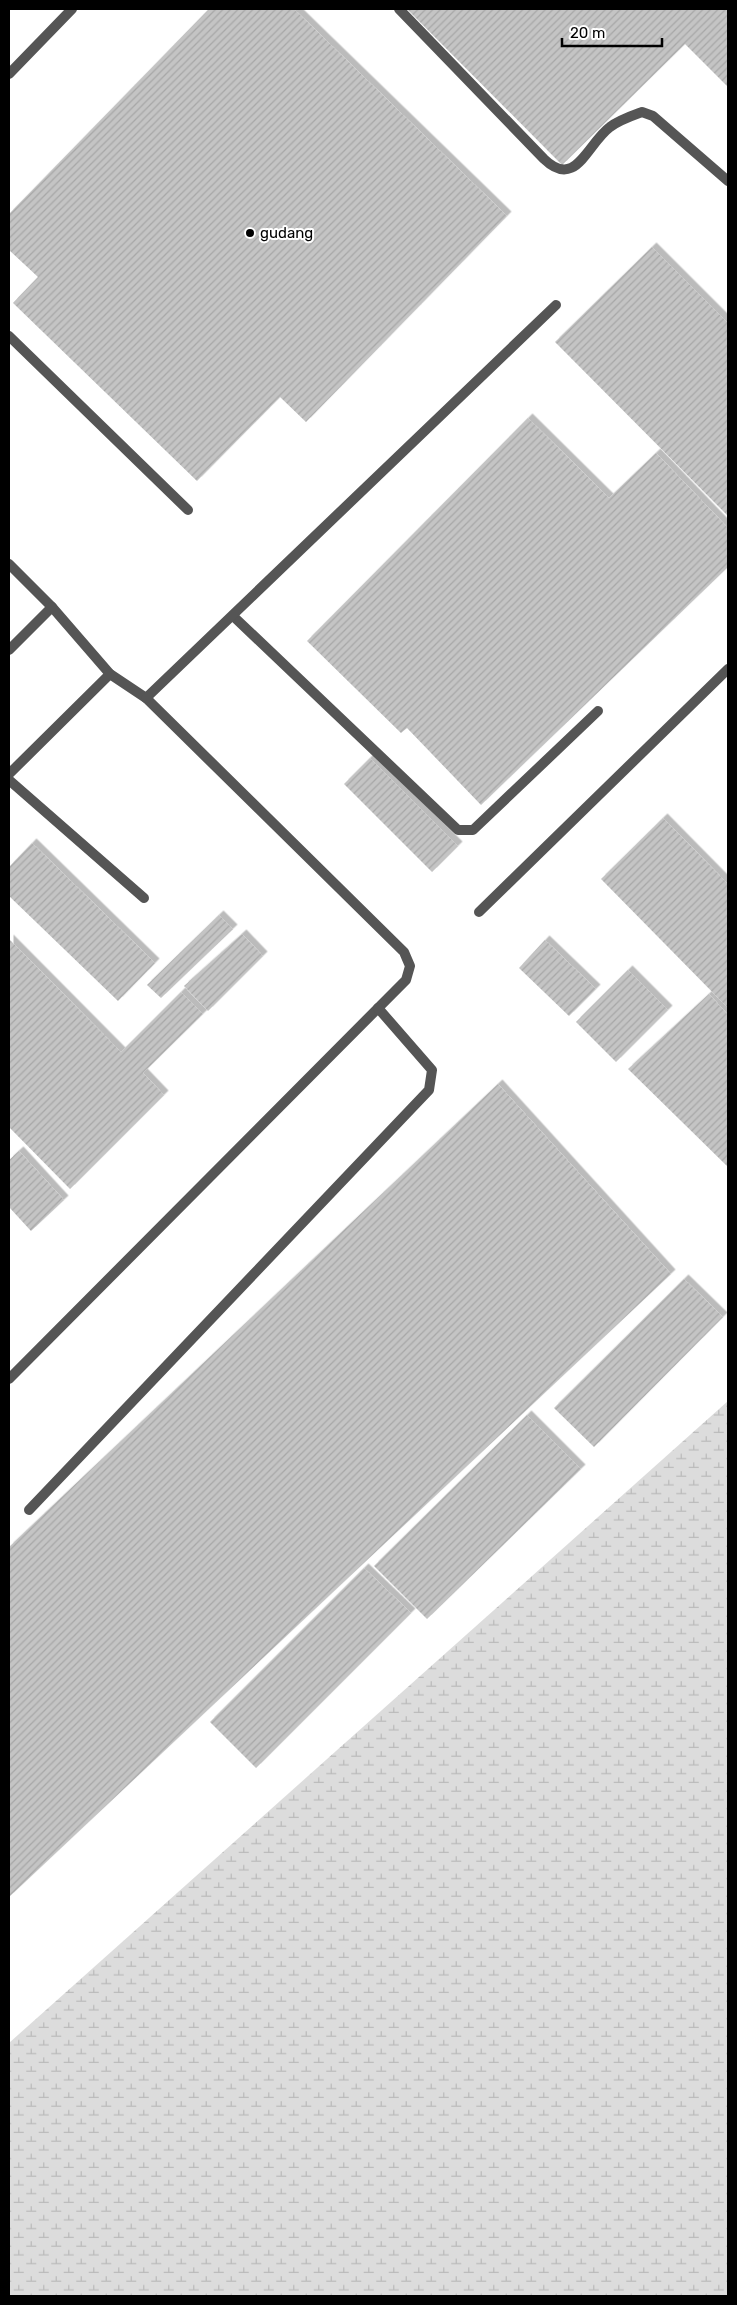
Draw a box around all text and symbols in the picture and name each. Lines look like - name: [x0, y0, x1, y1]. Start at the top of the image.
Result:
- scale bar: [562, 15, 662, 47]
- text: 20 m: [570, 24, 605, 42]
- place label: gudang: [260, 224, 313, 242]
- marker: gudang: [244, 227, 256, 239]

